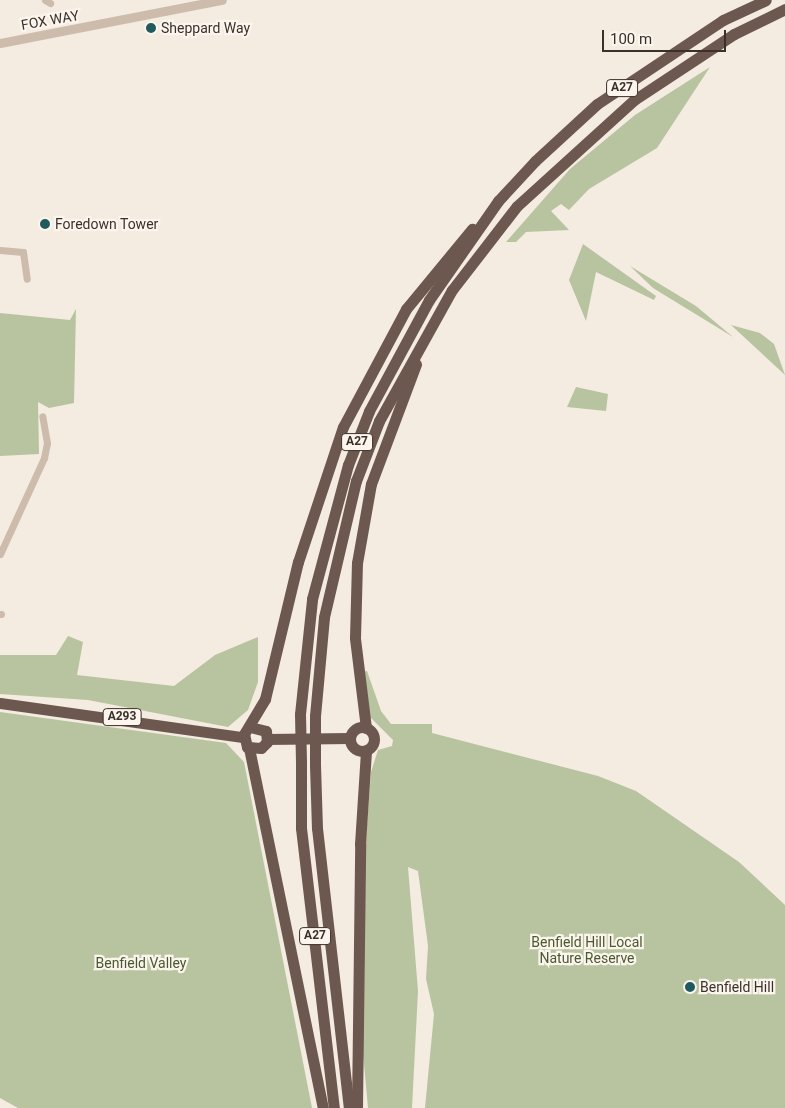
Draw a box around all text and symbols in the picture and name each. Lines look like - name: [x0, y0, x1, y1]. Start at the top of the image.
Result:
- street label: FOX WAY: [20, 7, 80, 33]
- place label: Sheppard Way: [161, 20, 250, 36]
- scale bar: [605, 20, 729, 52]
- marker: Sheppard Way: [145, 22, 157, 34]
- text: 100 m: [610, 30, 652, 48]
- road number: A27: [606, 78, 638, 98]
- place label: Foredown Tower: [55, 216, 159, 232]
- marker: Foredown Tower: [39, 218, 51, 230]
- road number: A27: [341, 432, 373, 452]
- road number: A293: [102, 708, 142, 726]
- road number: A27: [299, 926, 331, 946]
- park label: Benfield Hill Local Nature Reserve: [531, 934, 643, 966]
- park label: Benfield Valley: [96, 955, 186, 971]
- place label: Benfield Hill: [700, 979, 774, 995]
- marker: Benfield Hill: [684, 981, 696, 993]

